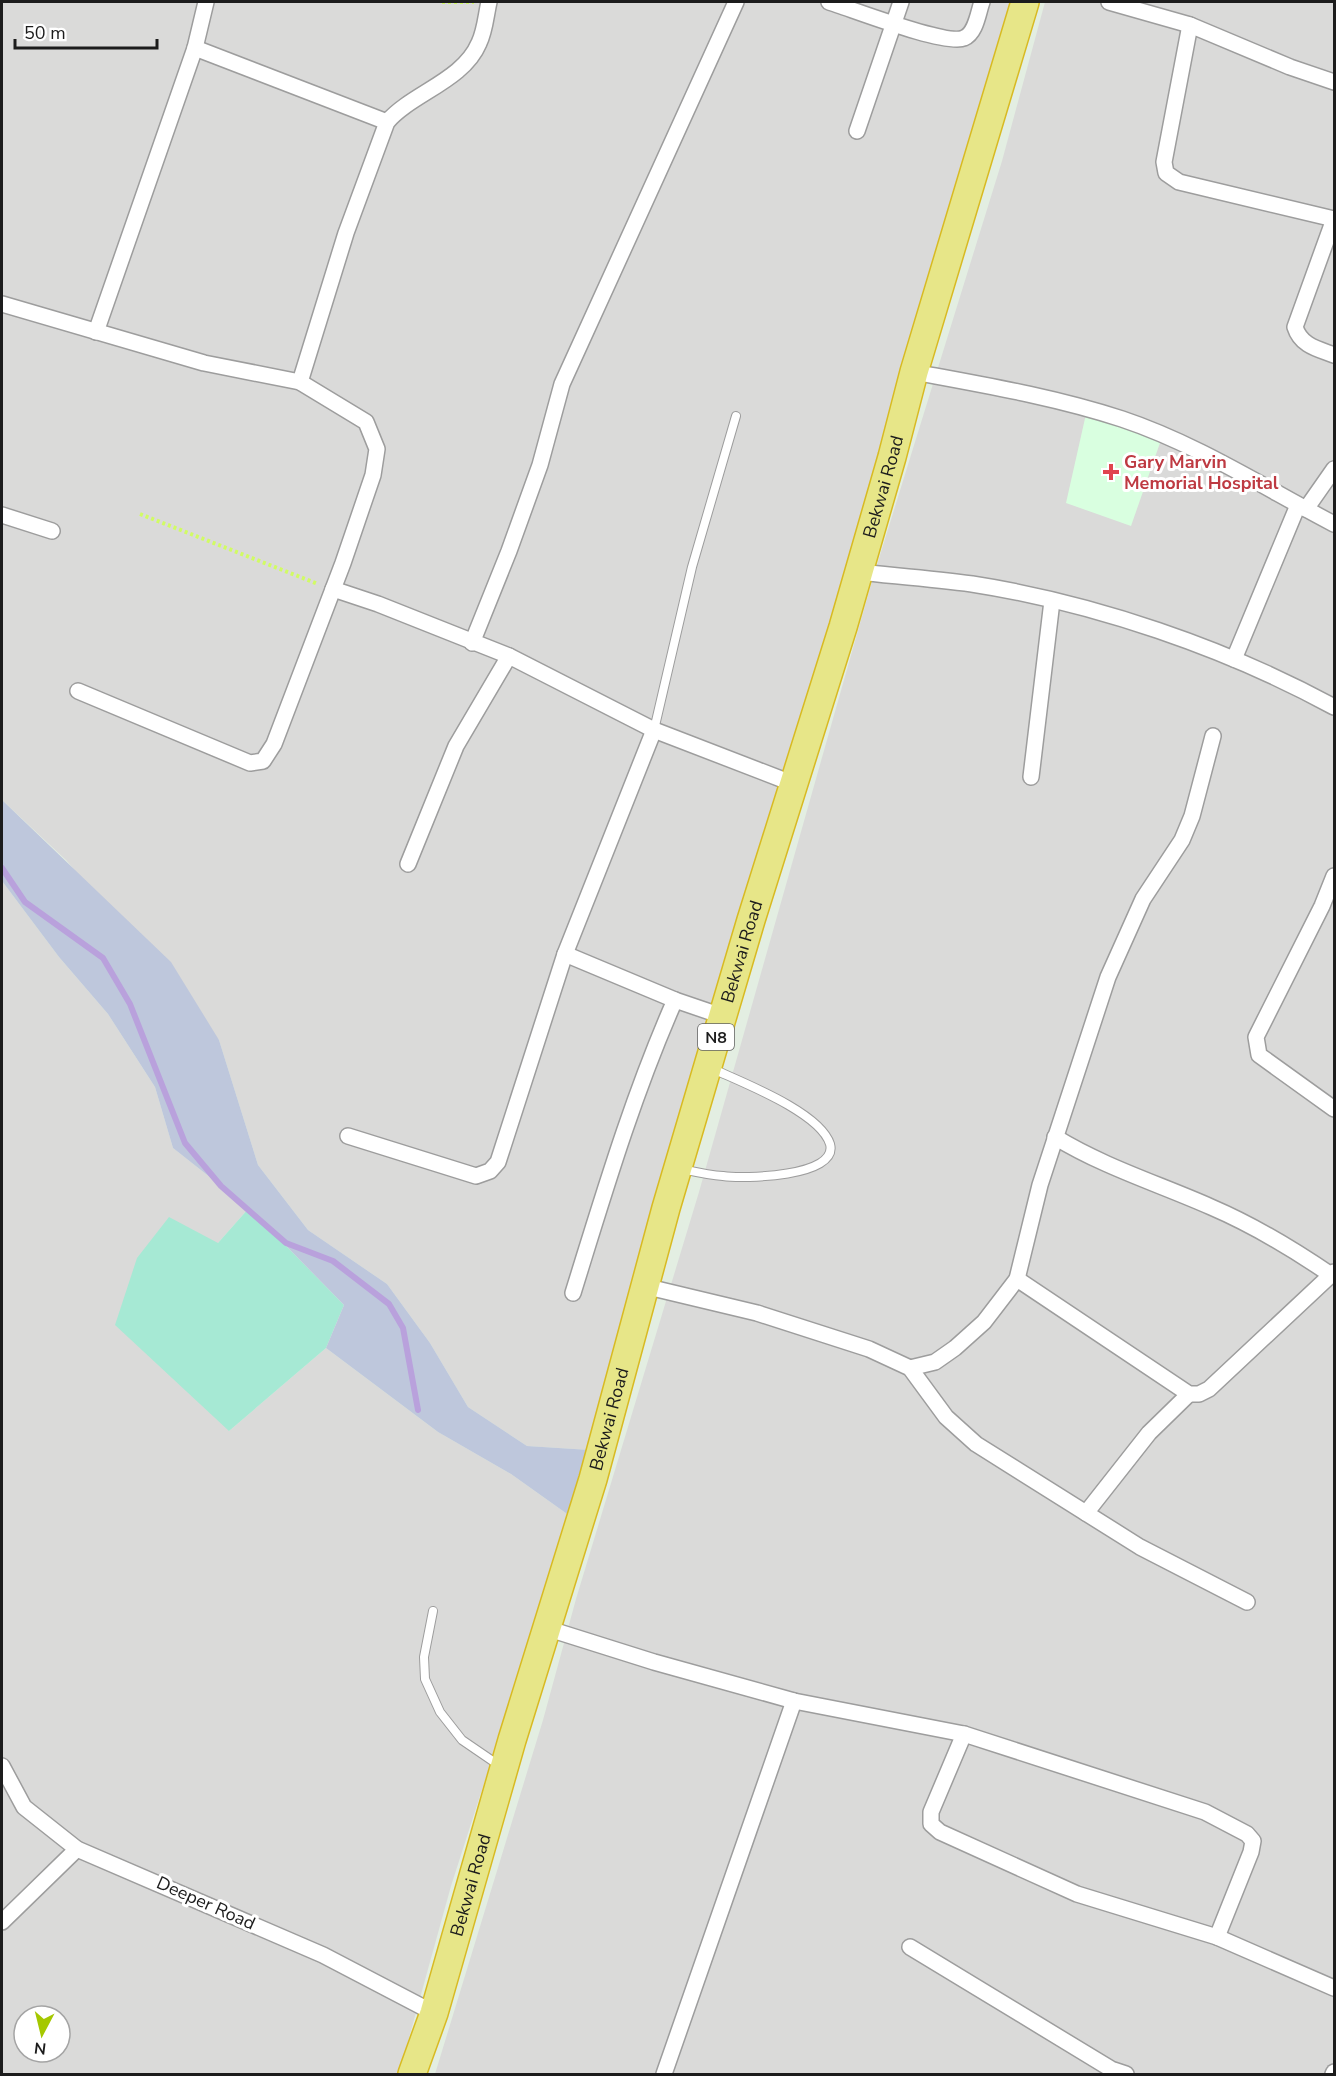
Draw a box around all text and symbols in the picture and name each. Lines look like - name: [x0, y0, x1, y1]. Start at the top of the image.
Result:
- scale bar: [15, 12, 158, 50]
- text: 50 m: [24, 21, 66, 45]
- street label: Bekwai Road: [857, 433, 909, 541]
- place label: Gary Marvin Memorial Hospital: [1124, 450, 1279, 495]
- marker: Gary Marvin Memorial Hospital: [1102, 463, 1120, 481]
- street label: Bekwai Road: [715, 897, 768, 1006]
- road number: N8: [698, 1024, 734, 1050]
- street label: Bekwai Road: [584, 1365, 634, 1473]
- street label: Bekwai Road: [445, 1831, 497, 1939]
- street label: Deeper Road: [153, 1871, 259, 1935]
- north arrow: [12, 2004, 72, 2064]
- text: N: [33, 2036, 48, 2060]

